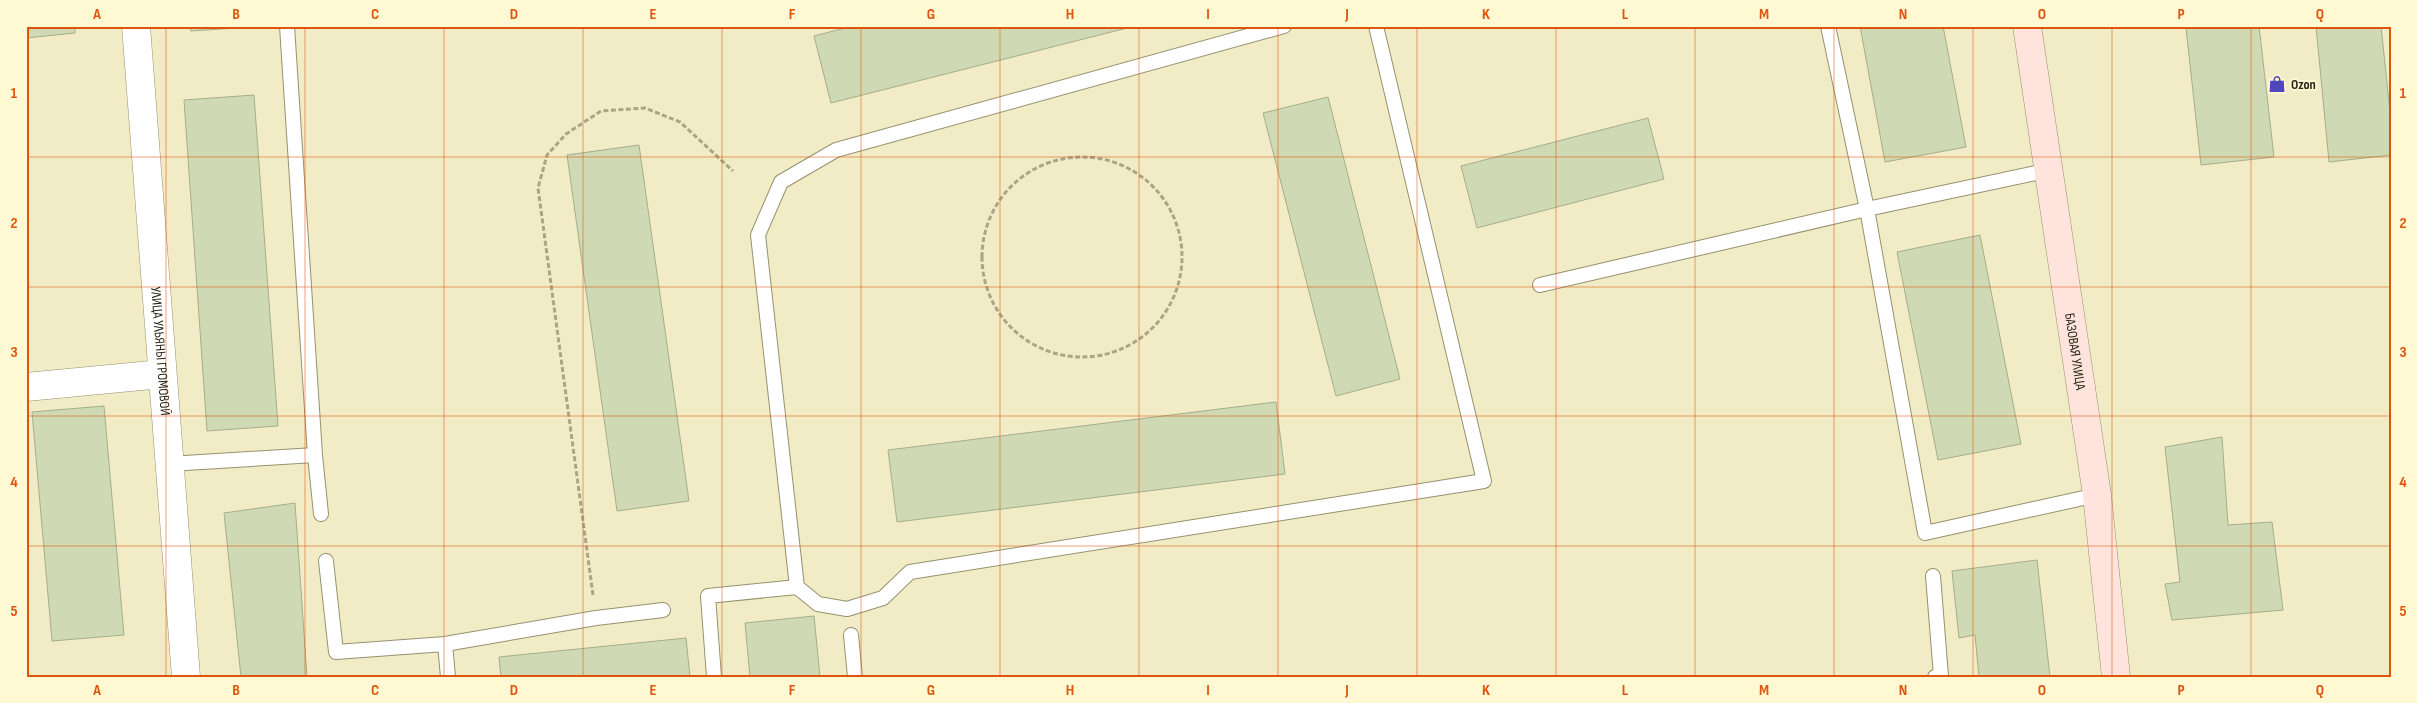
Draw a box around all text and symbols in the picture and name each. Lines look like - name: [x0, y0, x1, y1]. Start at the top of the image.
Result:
- text: A: [92, 5, 101, 24]
- text: B: [232, 5, 240, 24]
- text: C: [371, 5, 379, 24]
- text: D: [510, 5, 518, 24]
- text: E: [650, 5, 657, 24]
- text: F: [789, 5, 796, 24]
- text: G: [927, 5, 935, 24]
- text: H: [1066, 5, 1074, 24]
- text: I: [1206, 5, 1210, 24]
- text: J: [1344, 5, 1349, 24]
- text: K: [1482, 5, 1490, 24]
- text: L: [1622, 5, 1629, 24]
- text: M: [1759, 5, 1769, 24]
- text: N: [1899, 5, 1907, 24]
- text: O: [2038, 5, 2046, 24]
- text: P: [2177, 5, 2185, 24]
- text: Q: [2316, 5, 2324, 24]
- shop icon: Ozon: [2267, 74, 2287, 94]
- place label: Ozon: [2291, 76, 2316, 93]
- text: 1: [11, 84, 18, 103]
- text: 1: [2400, 84, 2407, 103]
- text: 2: [10, 214, 18, 233]
- text: 2: [2399, 214, 2407, 233]
- street label: УЛИЦА УЛЬЯНЫ ГРОМОВОЙ: [148, 286, 174, 416]
- street label: БАЗОВАЯ УЛИЦА: [2061, 312, 2090, 392]
- text: 3: [10, 343, 18, 362]
- text: 3: [2399, 343, 2407, 362]
- text: 4: [10, 473, 18, 492]
- text: 4: [2399, 473, 2407, 492]
- text: 5: [10, 602, 18, 621]
- text: 5: [2399, 602, 2407, 621]
- text: A: [92, 681, 101, 700]
- text: B: [232, 681, 240, 700]
- text: C: [371, 681, 379, 700]
- text: D: [510, 681, 518, 700]
- text: E: [650, 681, 657, 700]
- text: F: [789, 681, 796, 700]
- text: G: [927, 681, 935, 700]
- text: H: [1066, 681, 1074, 700]
- text: I: [1206, 681, 1210, 700]
- text: J: [1344, 681, 1349, 700]
- text: K: [1482, 681, 1490, 700]
- text: L: [1622, 681, 1629, 700]
- text: M: [1759, 681, 1769, 700]
- text: N: [1899, 681, 1907, 700]
- text: O: [2038, 681, 2046, 700]
- text: P: [2177, 681, 2185, 700]
- text: Q: [2316, 681, 2324, 700]

